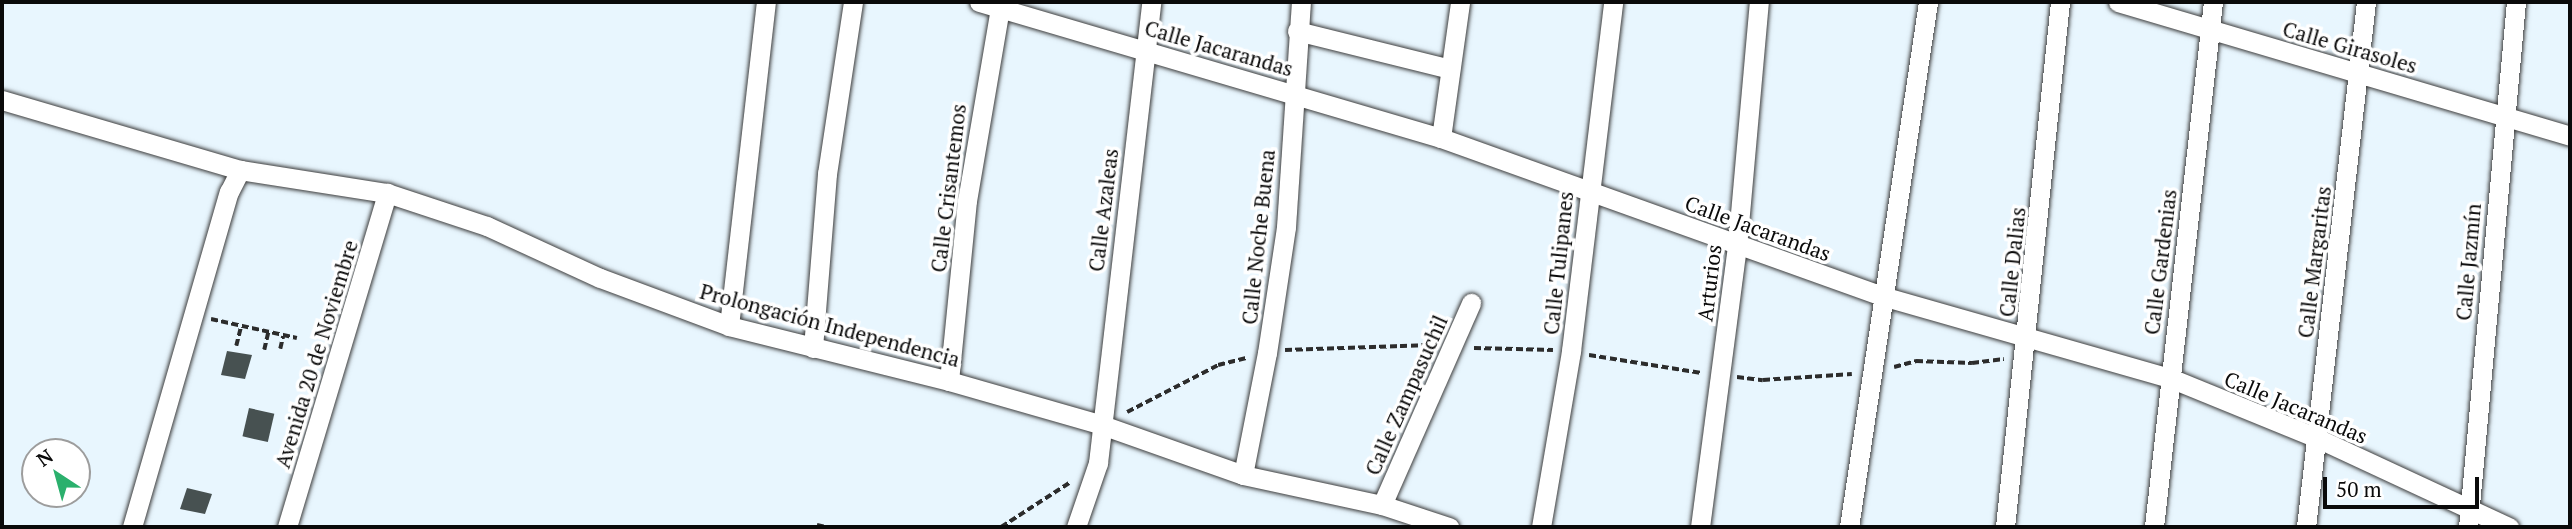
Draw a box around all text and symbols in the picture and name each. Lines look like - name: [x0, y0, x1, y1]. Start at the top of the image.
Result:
- street label: Calle Jacarandas: [1142, 15, 1296, 81]
- street label: Calle Girasoles: [2280, 16, 2420, 78]
- street label: Calle Crisantemos: [925, 102, 971, 274]
- street label: Calle Azaleas: [1083, 147, 1123, 273]
- street label: Calle Noche Buena: [1236, 148, 1280, 326]
- street label: Calle Margaritas: [2292, 185, 2336, 339]
- street label: Calle Gardenias: [2139, 188, 2181, 336]
- street label: Calle Tulipanes: [1538, 190, 1578, 336]
- street label: Calle Jacarandas: [1682, 190, 1834, 266]
- street label: Calle Jazmín: [2450, 202, 2486, 322]
- street label: Calle Dalias: [1994, 206, 2030, 318]
- street label: Avenida 20 de Noviembre: [269, 237, 363, 471]
- street label: Arturios: [1692, 243, 1726, 323]
- street label: Prolongación Independencia: [697, 278, 963, 372]
- street label: Calle Zampasuchil: [1359, 311, 1453, 479]
- street label: Calle Jacarandas: [2221, 365, 2371, 449]
- north arrow: [21, 438, 91, 508]
- text: N: [31, 443, 58, 472]
- scale bar: [2327, 462, 2483, 506]
- text: 50 m: [2336, 475, 2382, 503]

